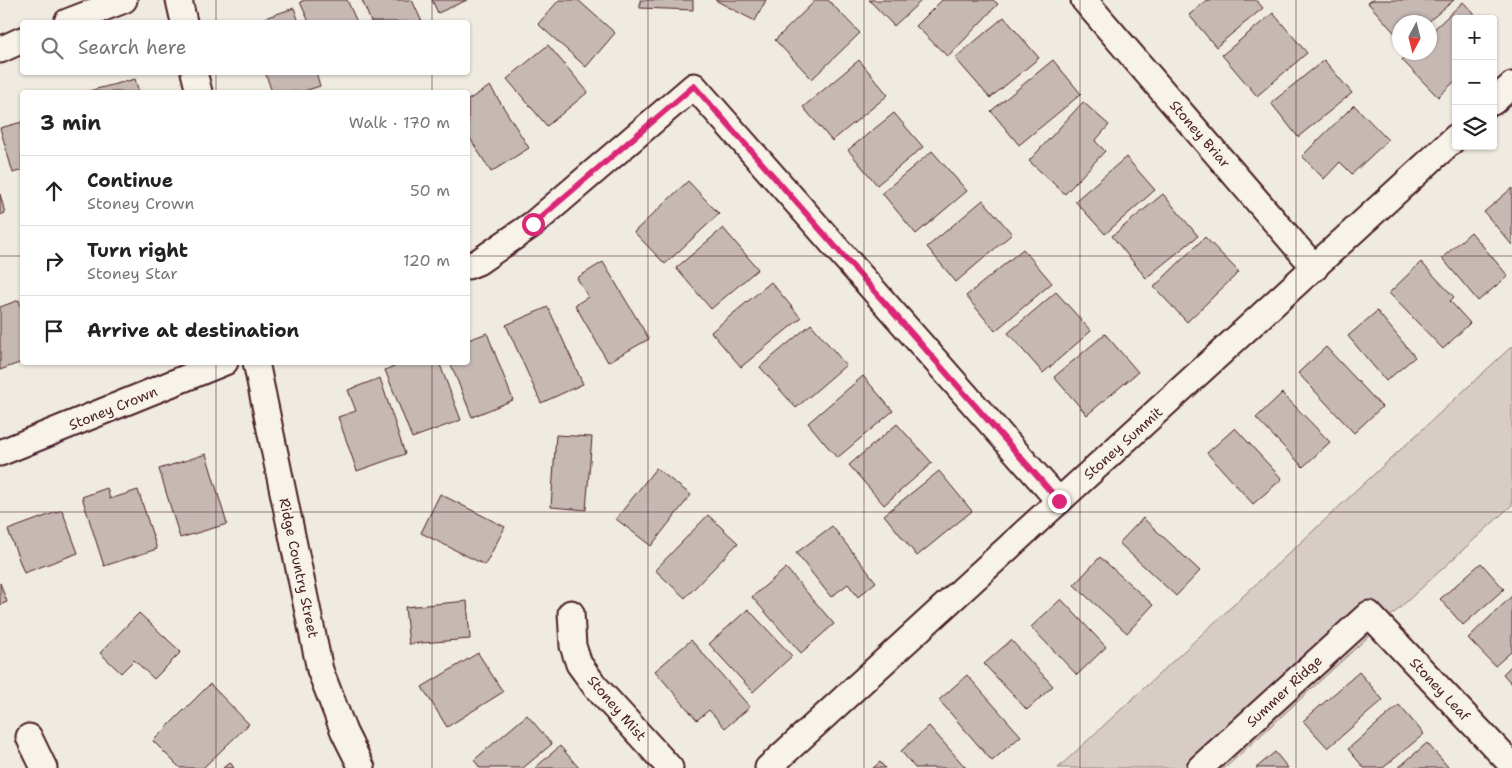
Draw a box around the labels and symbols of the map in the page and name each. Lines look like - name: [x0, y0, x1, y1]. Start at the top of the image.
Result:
- north arrow: [1392, 15, 1437, 60]
- street label: Stoney Briar: [1166, 96, 1235, 172]
- route start: [522, 213, 545, 236]
- street label: Stoney Crown: [66, 382, 160, 434]
- street label: Stoney Summit: [1080, 403, 1166, 483]
- route end: [1048, 490, 1071, 513]
- street label: Ridge Country Street: [275, 496, 323, 640]
- street label: Summer Ridge: [1242, 651, 1326, 731]
- street label: Stoney Leaf: [1406, 654, 1474, 725]
- street label: Stoney Mist: [584, 672, 650, 744]

